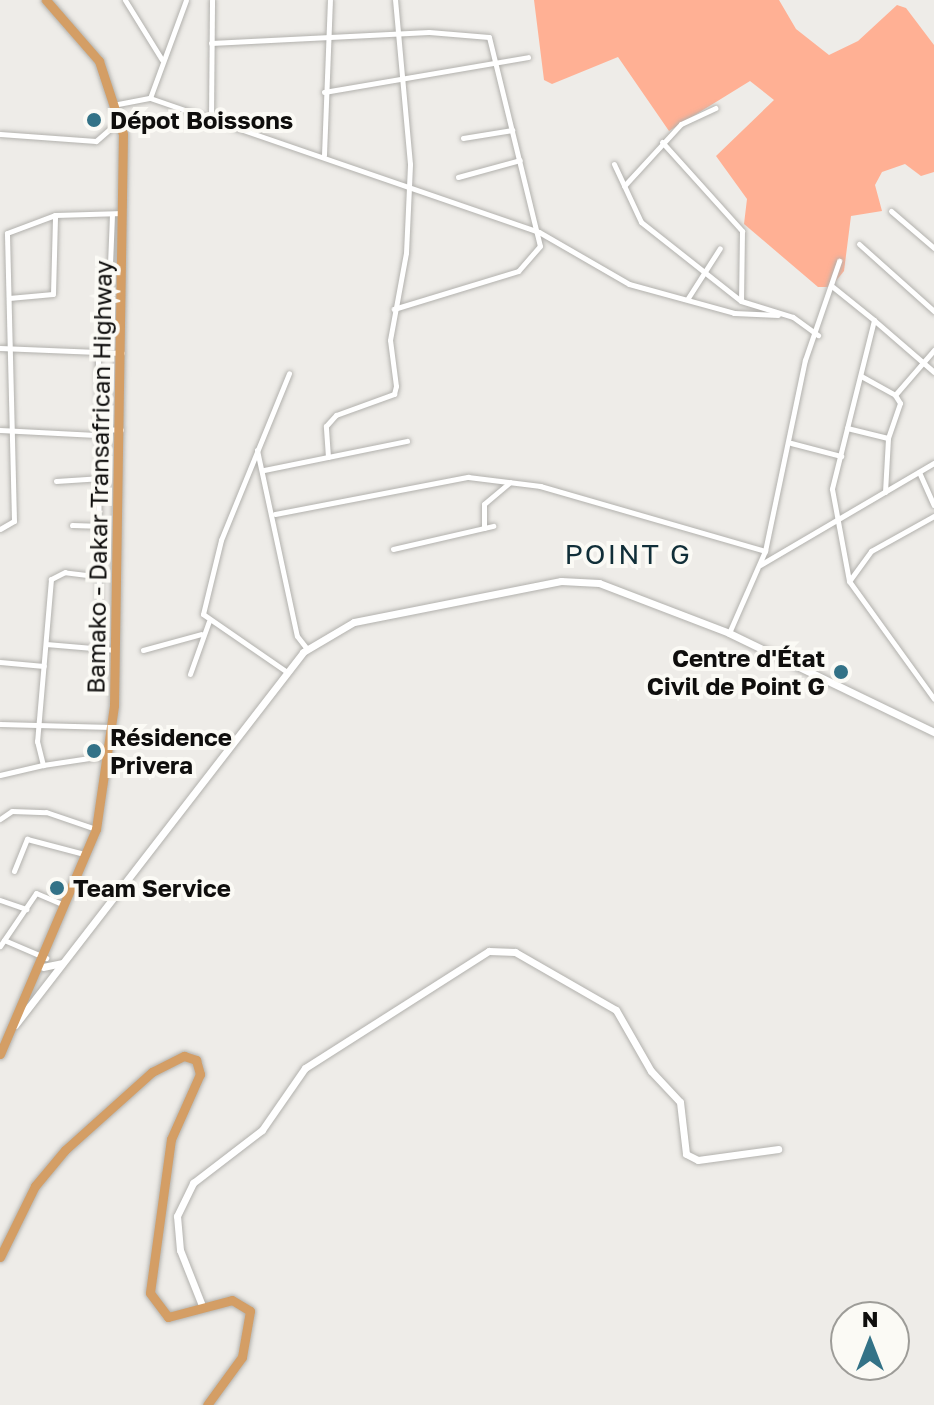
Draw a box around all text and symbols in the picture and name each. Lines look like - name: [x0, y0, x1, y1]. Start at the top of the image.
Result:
- place label: Dépot Boissons: [110, 106, 293, 134]
- marker: Dépot Boissons: [85, 111, 103, 129]
- street label: Bamako - Dakar Transafrican Highway: [81, 260, 117, 694]
- district label: POINT G: [564, 537, 692, 571]
- place label: Centre d'État Civil de Point G: [647, 644, 825, 700]
- marker: Centre d'État Civil de Point G: [832, 663, 850, 681]
- place label: Résidence Privera: [110, 723, 232, 779]
- marker: Résidence Privera: [85, 742, 103, 760]
- place label: Team Service: [73, 874, 231, 902]
- marker: Team Service: [48, 879, 66, 897]
- north arrow: [830, 1301, 910, 1381]
- text: N: [862, 1305, 878, 1332]

